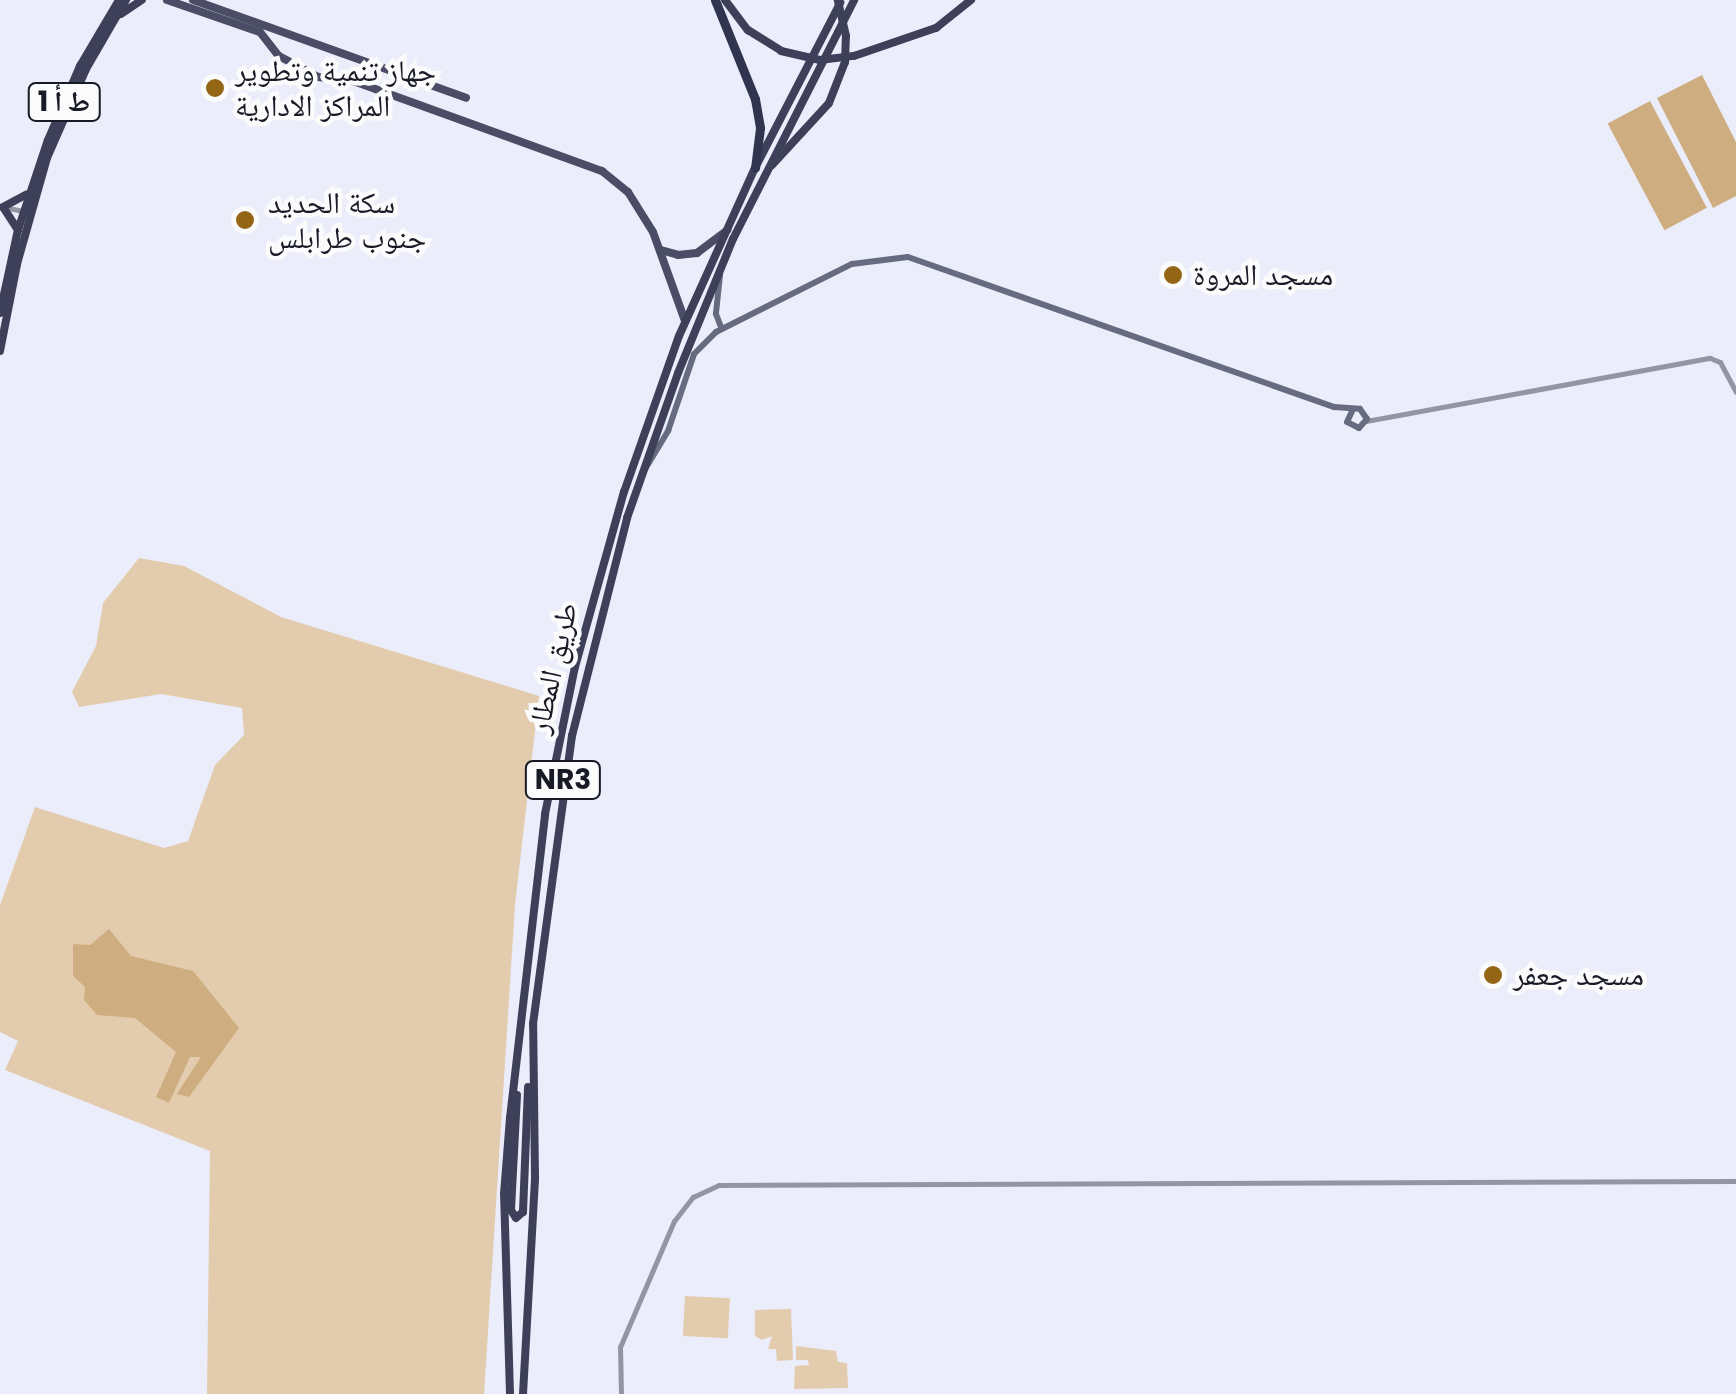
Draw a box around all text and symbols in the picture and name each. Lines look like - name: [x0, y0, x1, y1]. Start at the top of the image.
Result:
- place label: جهاز تنمية وتطوير المراكز الادارية: [235, 53, 436, 124]
- marker: جهاز تنمية وتطوير المراكز الادارية: [204, 77, 226, 99]
- road number: ط أ 1: [27, 79, 102, 125]
- place label: سكة الحديد جنوب طرابلس: [268, 185, 426, 256]
- marker: سكة الحديد جنوب طرابلس: [232, 207, 258, 233]
- place label: مسجد المروة: [1193, 257, 1333, 293]
- marker: مسجد المروة: [1162, 264, 1184, 286]
- street label: طريق المطار: [520, 599, 586, 737]
- road number: NR3: [523, 757, 603, 803]
- place label: مسجد جعفر: [1513, 957, 1644, 993]
- marker: مسجد جعفر: [1482, 964, 1504, 986]

